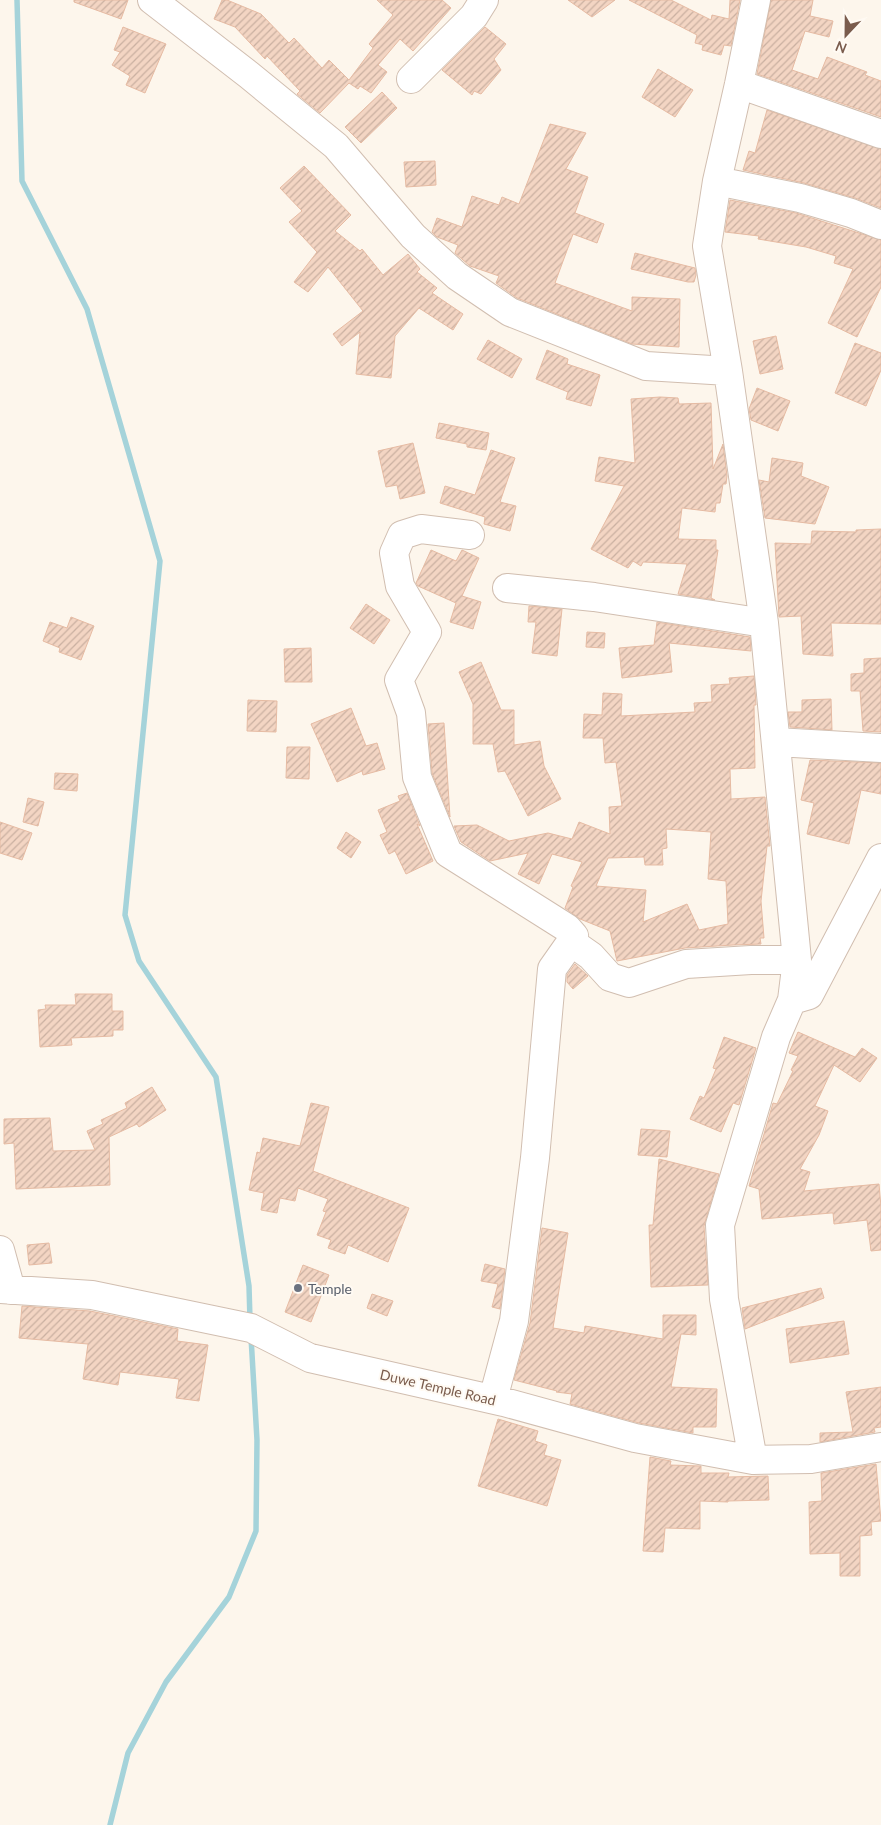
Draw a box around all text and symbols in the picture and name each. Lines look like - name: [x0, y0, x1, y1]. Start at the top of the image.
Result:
- north arrow: [821, 10, 871, 60]
- text: N: [833, 38, 849, 57]
- place label: Temple: [308, 1280, 352, 1297]
- marker: Temple: [292, 1282, 304, 1294]
- street label: Duwe Temple Road: [378, 1365, 498, 1409]

